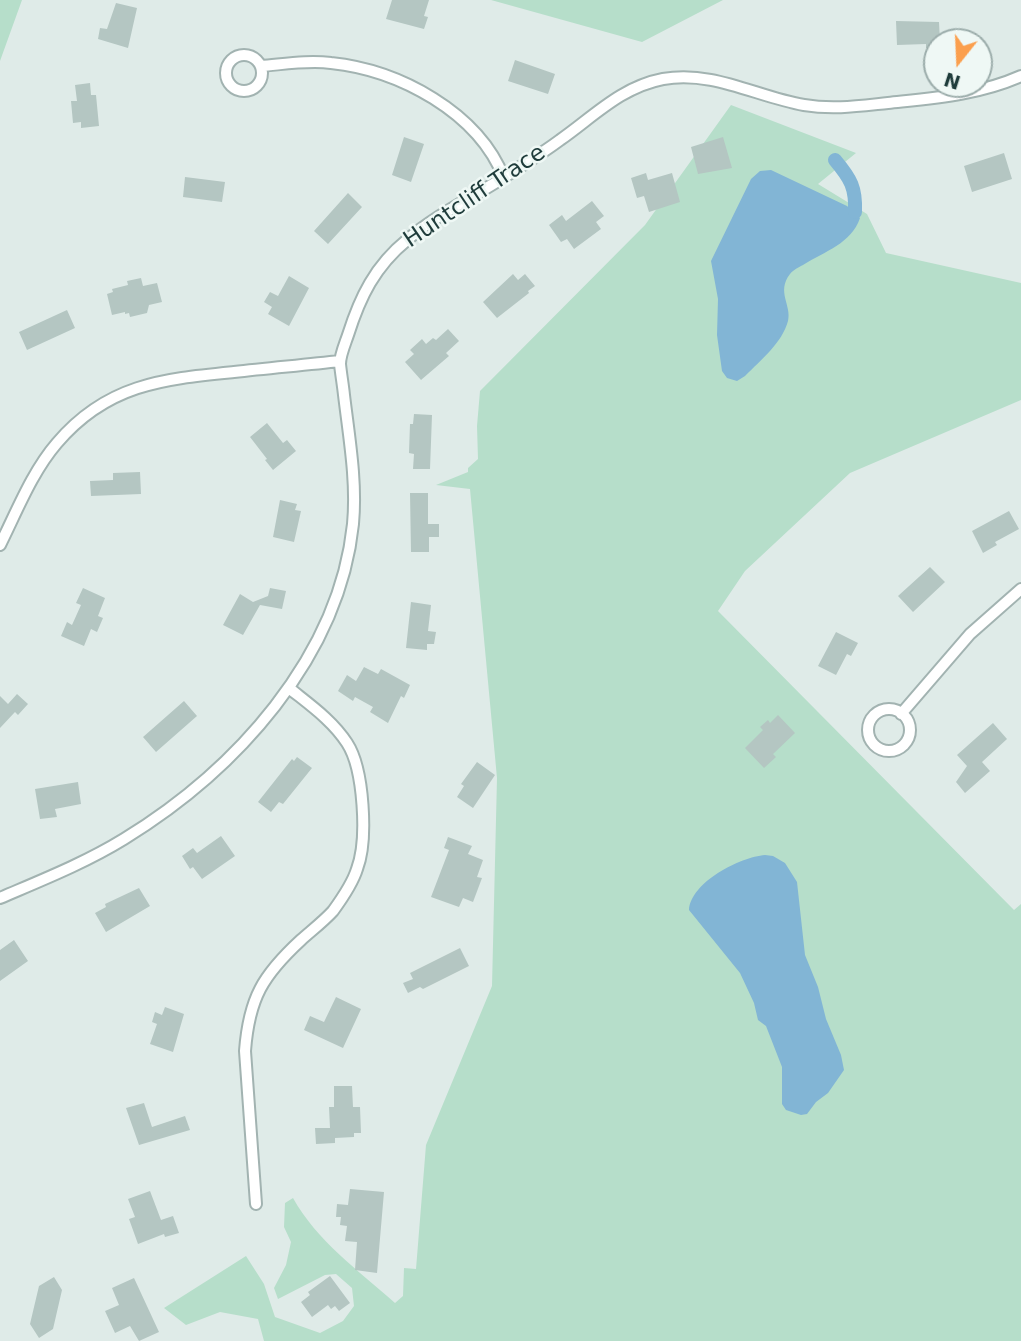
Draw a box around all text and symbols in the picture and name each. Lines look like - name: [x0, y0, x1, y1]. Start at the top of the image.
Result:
- north arrow: [923, 28, 993, 98]
- text: N: [941, 68, 963, 94]
- street label: Huntcliff Trace: [399, 139, 551, 255]

